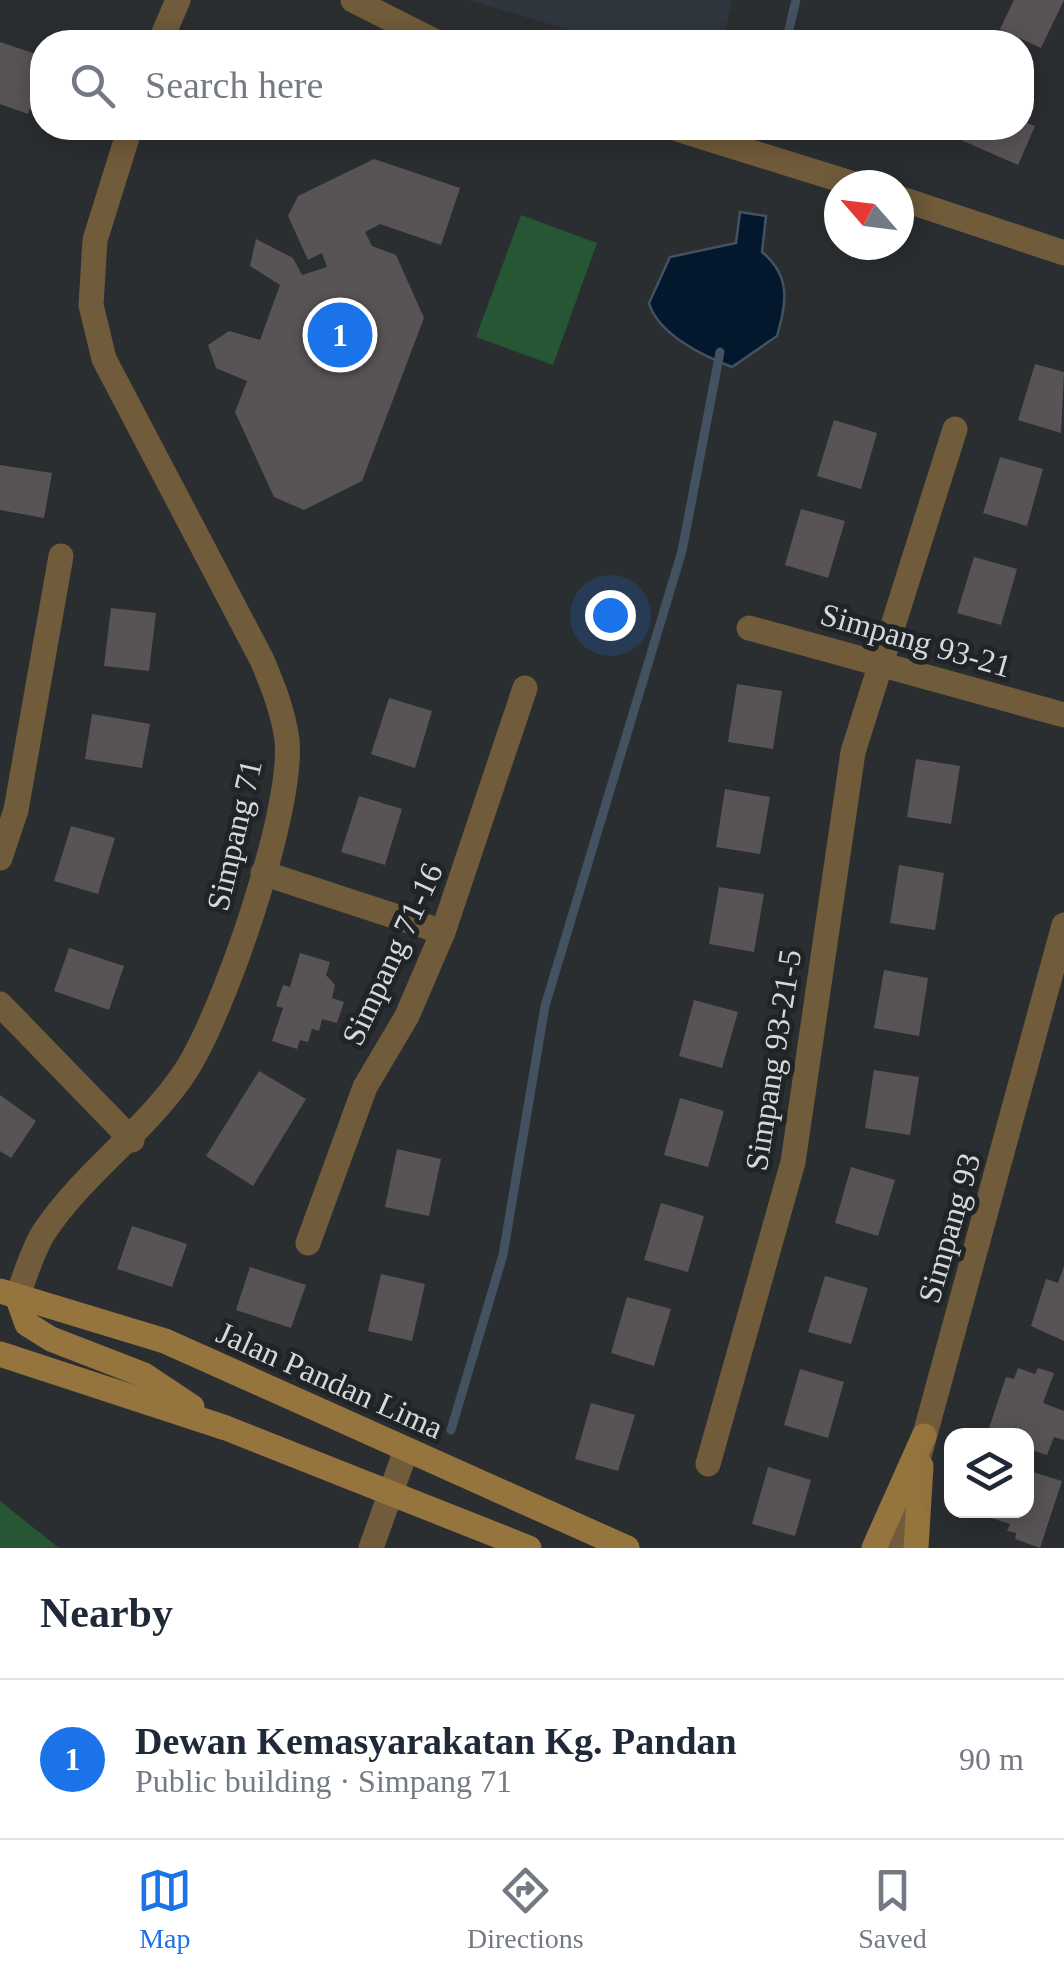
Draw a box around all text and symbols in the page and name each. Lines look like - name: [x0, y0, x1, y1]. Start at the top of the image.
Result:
- search box: [30, 30, 1034, 140]
- icon: search: [65, 58, 120, 113]
- text: Search here: [145, 64, 323, 106]
- north arrow: [824, 170, 914, 260]
- pin: 1: [308, 298, 372, 372]
- your location: [585, 590, 636, 641]
- street label: Simpang 93-21: [817, 596, 1015, 684]
- street label: Simpang 71: [199, 756, 269, 914]
- street label: Simpang 71-16: [334, 857, 450, 1051]
- street label: Simpang 93-21-5: [738, 947, 808, 1173]
- street label: Simpang 93: [911, 1149, 987, 1307]
- street label: Jalan Pandan Lima: [211, 1314, 449, 1446]
- map controls: [944, 1428, 1034, 1518]
- button: layers: [944, 1428, 1034, 1518]
- text: Nearby: [40, 1590, 173, 1636]
- text: Dewan Kemasyarakatan Kg. Pandan: [135, 1720, 737, 1762]
- text: 1: [65, 1741, 81, 1777]
- text: 90 m: [959, 1741, 1024, 1777]
- text: Public building · Simpang 71: [135, 1763, 512, 1799]
- tab: Map: [137, 1863, 192, 1955]
- tab: Directions: [467, 1863, 584, 1955]
- tab: Saved: [858, 1863, 927, 1955]

